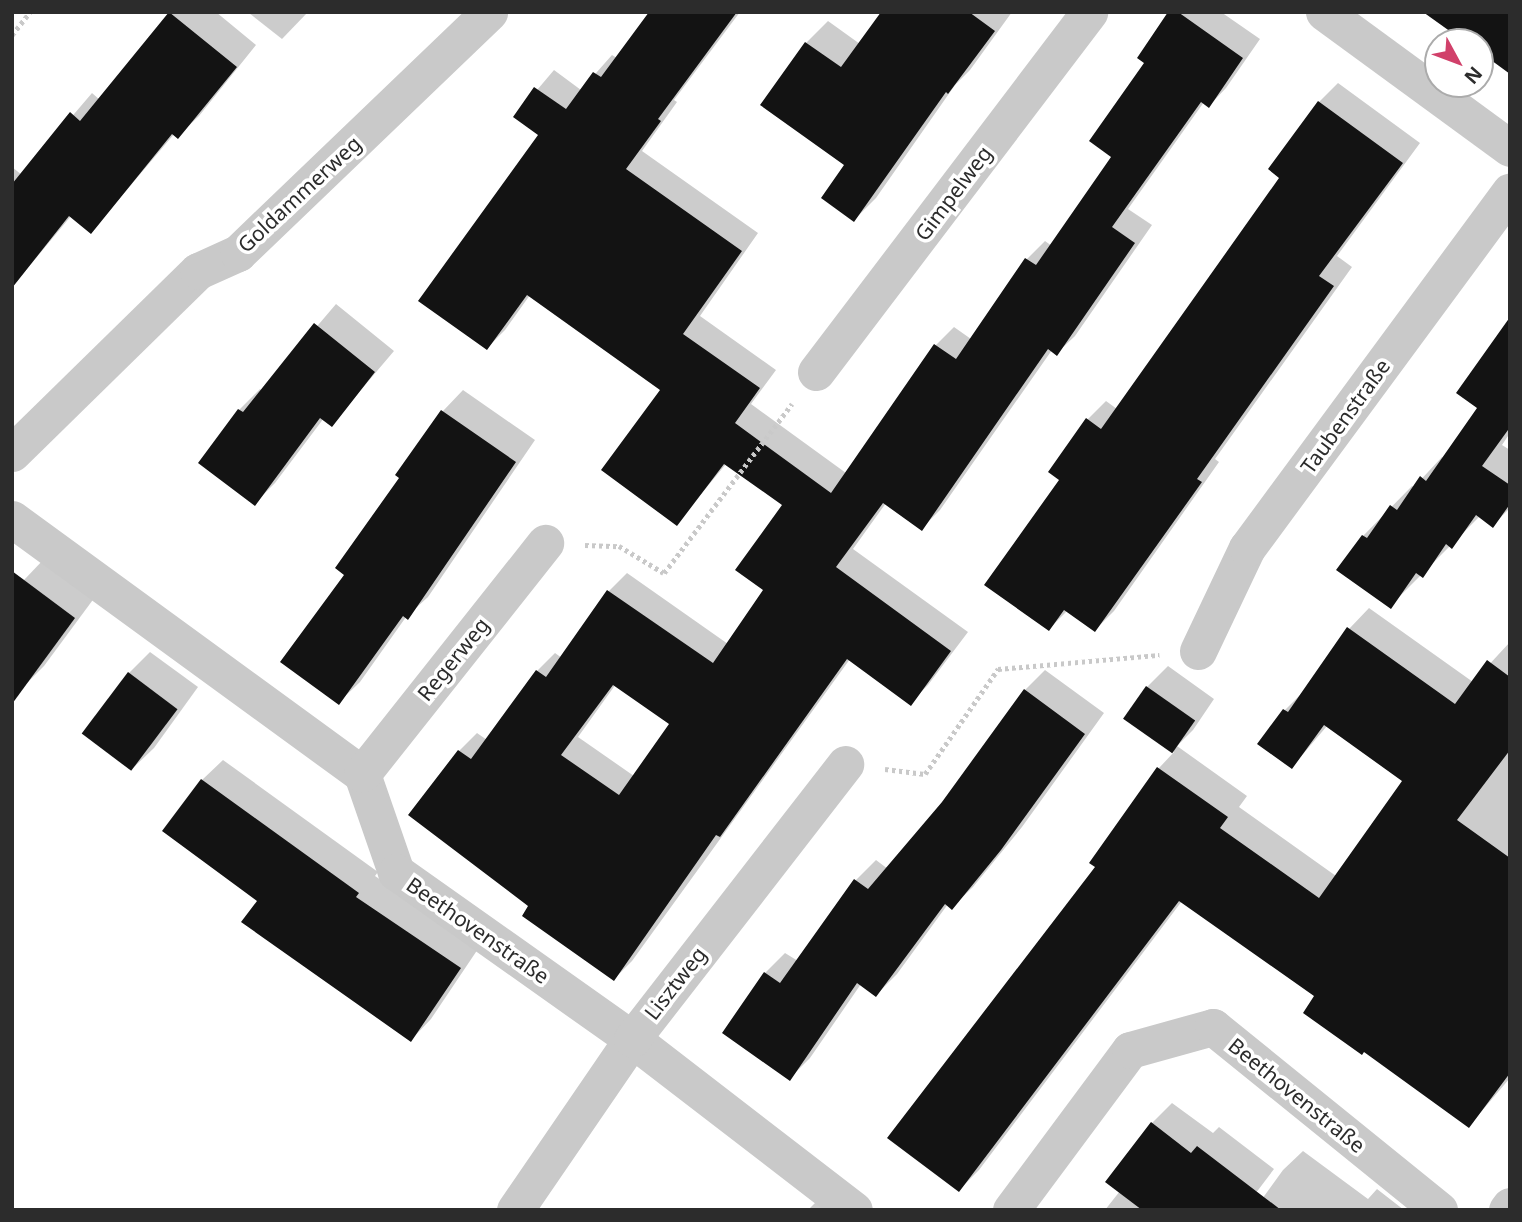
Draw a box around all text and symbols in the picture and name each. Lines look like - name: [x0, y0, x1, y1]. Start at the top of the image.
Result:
- north arrow: [1424, 28, 1494, 98]
- text: N: [1458, 61, 1488, 90]
- street label: Goldammerweg: [232, 131, 366, 257]
- street label: Gimpelweg: [909, 141, 997, 245]
- street label: Taubenstraße: [1295, 354, 1395, 478]
- street label: Regerweg: [412, 612, 494, 706]
- street label: Beethovenstraße: [402, 871, 554, 989]
- street label: Lisztweg: [639, 942, 711, 1024]
- street label: Beethovenstraße: [1224, 1032, 1370, 1158]

